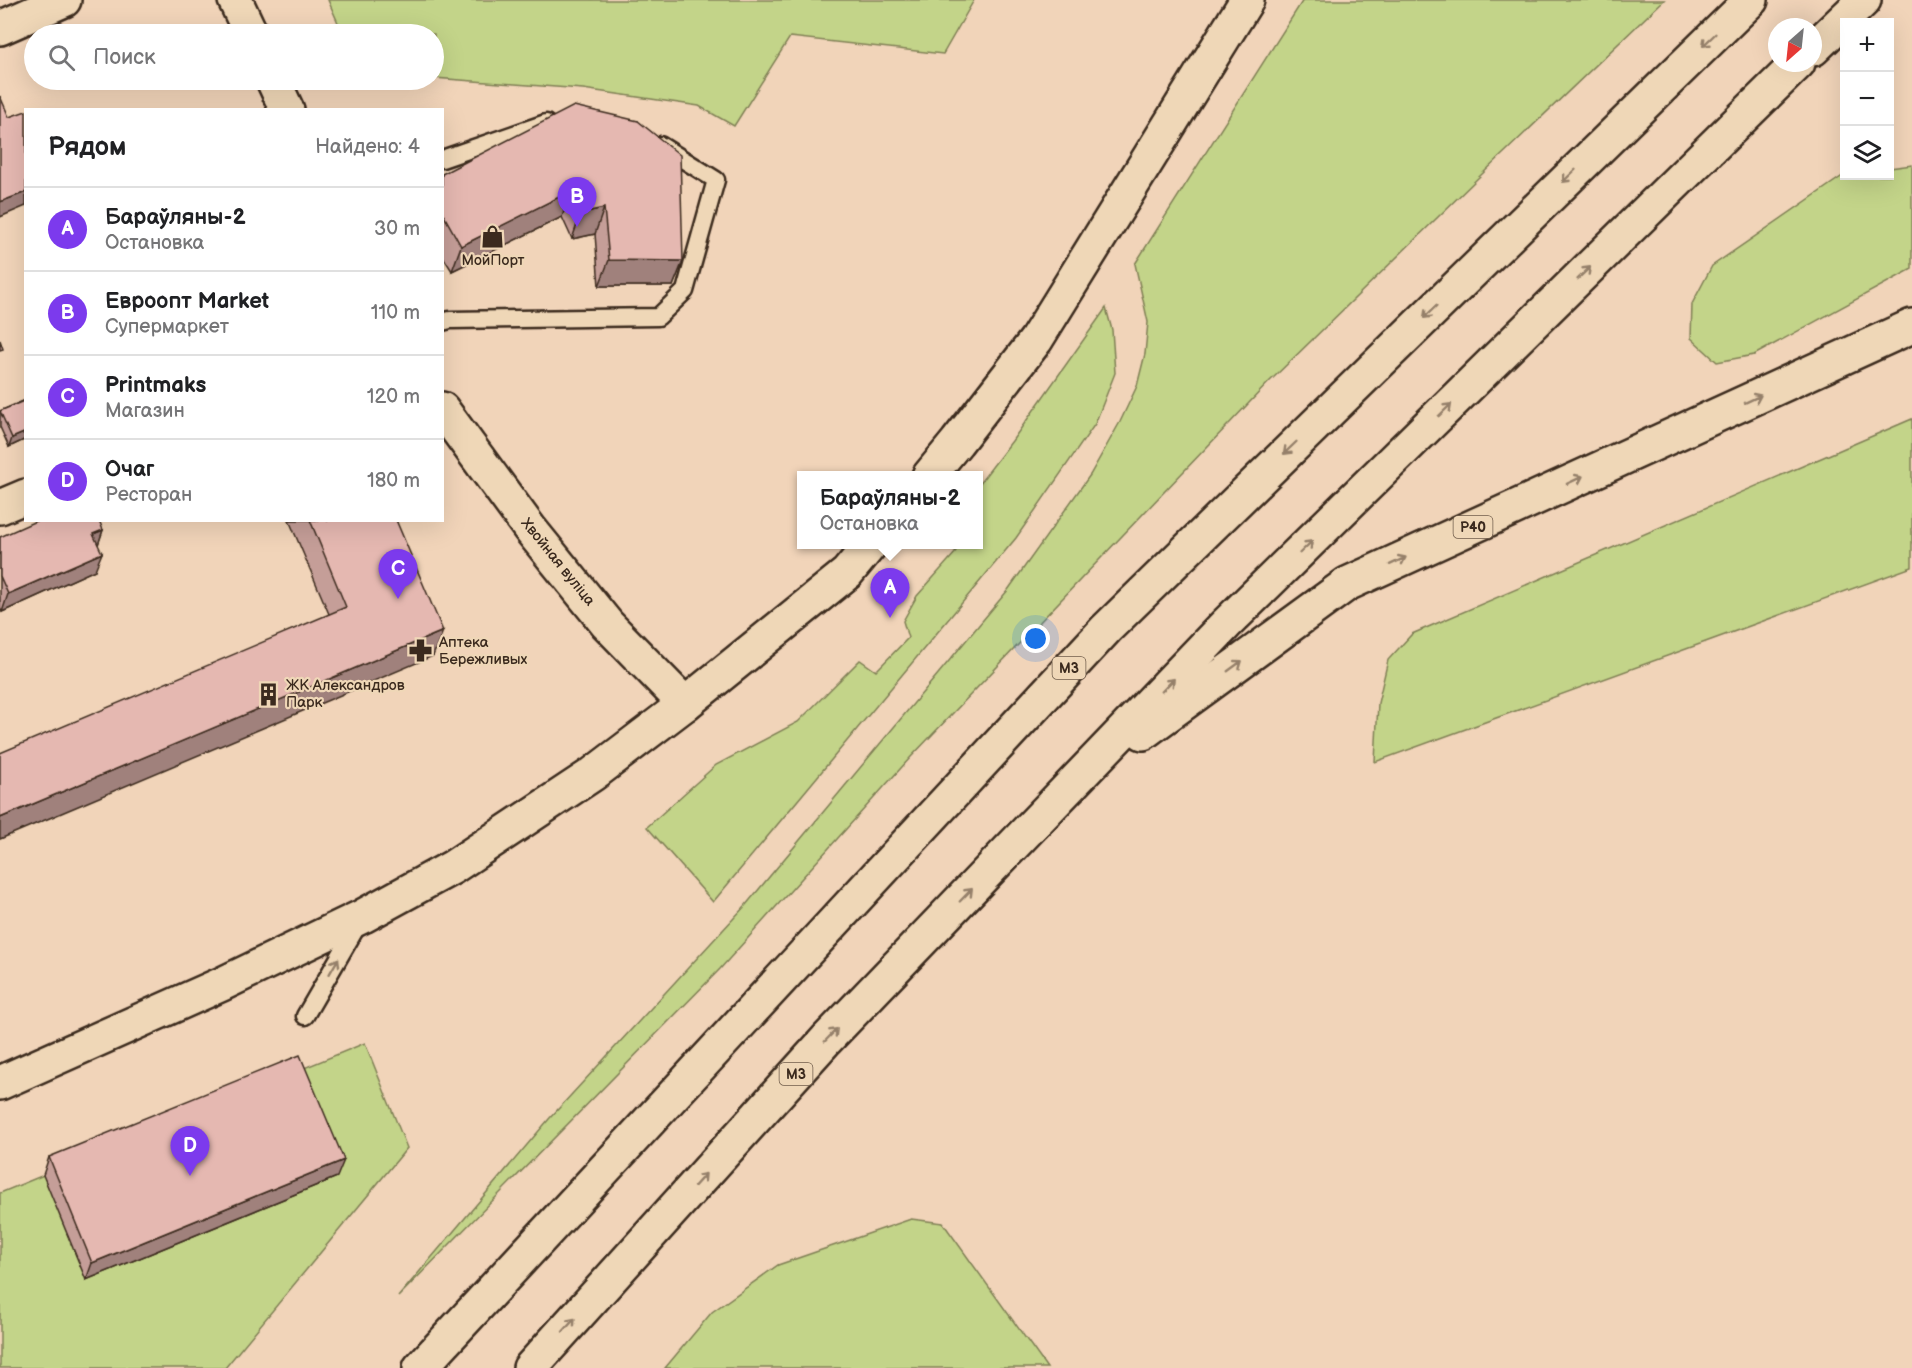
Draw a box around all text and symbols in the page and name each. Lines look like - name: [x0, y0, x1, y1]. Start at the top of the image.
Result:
- north arrow: [1768, 18, 1822, 72]
- map controls: [1840, 18, 1894, 180]
- button: +: [1840, 18, 1894, 72]
- search box: [24, 24, 444, 90]
- one-way arrow: [1702, 33, 1717, 48]
- icon: search: [45, 41, 78, 74]
- text: Поиск: [93, 44, 156, 71]
- button: −: [1840, 72, 1894, 126]
- button: layers: [1840, 126, 1894, 180]
- text: Рядом: [48, 132, 126, 163]
- text: Найдено: 4: [315, 135, 420, 159]
- one-way arrow: [1562, 169, 1577, 184]
- pin: B: [558, 178, 596, 227]
- text: Бараўляны-2: [105, 204, 246, 231]
- text: A: [61, 217, 74, 241]
- text: 30 m: [374, 217, 420, 241]
- shop icon: МойПорт: [480, 223, 506, 249]
- text: Остановка: [105, 231, 204, 255]
- place label: МойПорт: [461, 251, 525, 270]
- one-way arrow: [1576, 266, 1591, 281]
- text: Евроопт Market: [105, 288, 269, 315]
- text: B: [60, 301, 75, 325]
- text: 110 m: [371, 301, 420, 325]
- one-way arrow: [1422, 305, 1437, 320]
- text: Супермаркет: [105, 315, 229, 339]
- text: Printmaks: [105, 372, 206, 399]
- text: C: [60, 385, 75, 409]
- text: 120 m: [367, 385, 420, 409]
- one-way arrow: [1743, 392, 1761, 404]
- text: Магазин: [105, 399, 185, 423]
- one-way arrow: [1437, 403, 1452, 417]
- one-way arrow: [1282, 441, 1297, 456]
- text: Очаг: [105, 456, 155, 483]
- text: D: [61, 469, 74, 493]
- text: 180 m: [367, 469, 420, 493]
- popup: [797, 471, 983, 549]
- one-way arrow: [1566, 473, 1584, 485]
- text: Ресторан: [105, 483, 192, 507]
- text: Бараўляны-2: [820, 485, 960, 512]
- text: Остановка: [820, 512, 919, 536]
- street label: Хвойная вуліца: [517, 514, 599, 610]
- road number: Р40: [1454, 516, 1492, 538]
- one-way arrow: [1298, 539, 1313, 554]
- pin: C: [378, 550, 418, 599]
- one-way arrow: [1389, 554, 1407, 566]
- pin: A: [870, 568, 910, 618]
- your location: [1021, 624, 1050, 653]
- place label: Аптека Бережливых: [438, 633, 528, 669]
- pharmacy icon: Аптека Бережливых: [408, 638, 434, 664]
- road number: М3: [1052, 657, 1086, 679]
- one-way arrow: [1226, 660, 1242, 672]
- place label: ЖК Александров Парк: [286, 676, 405, 712]
- one-way arrow: [1161, 677, 1175, 692]
- building icon: ЖК Александров Парк: [255, 681, 281, 707]
- one-way arrow: [959, 887, 973, 902]
- one-way arrow: [328, 958, 340, 975]
- one-way arrow: [824, 1028, 838, 1043]
- road number: М3: [780, 1063, 812, 1085]
- pin: D: [170, 1126, 210, 1176]
- one-way arrow: [693, 1173, 707, 1188]
- one-way arrow: [562, 1317, 577, 1332]

